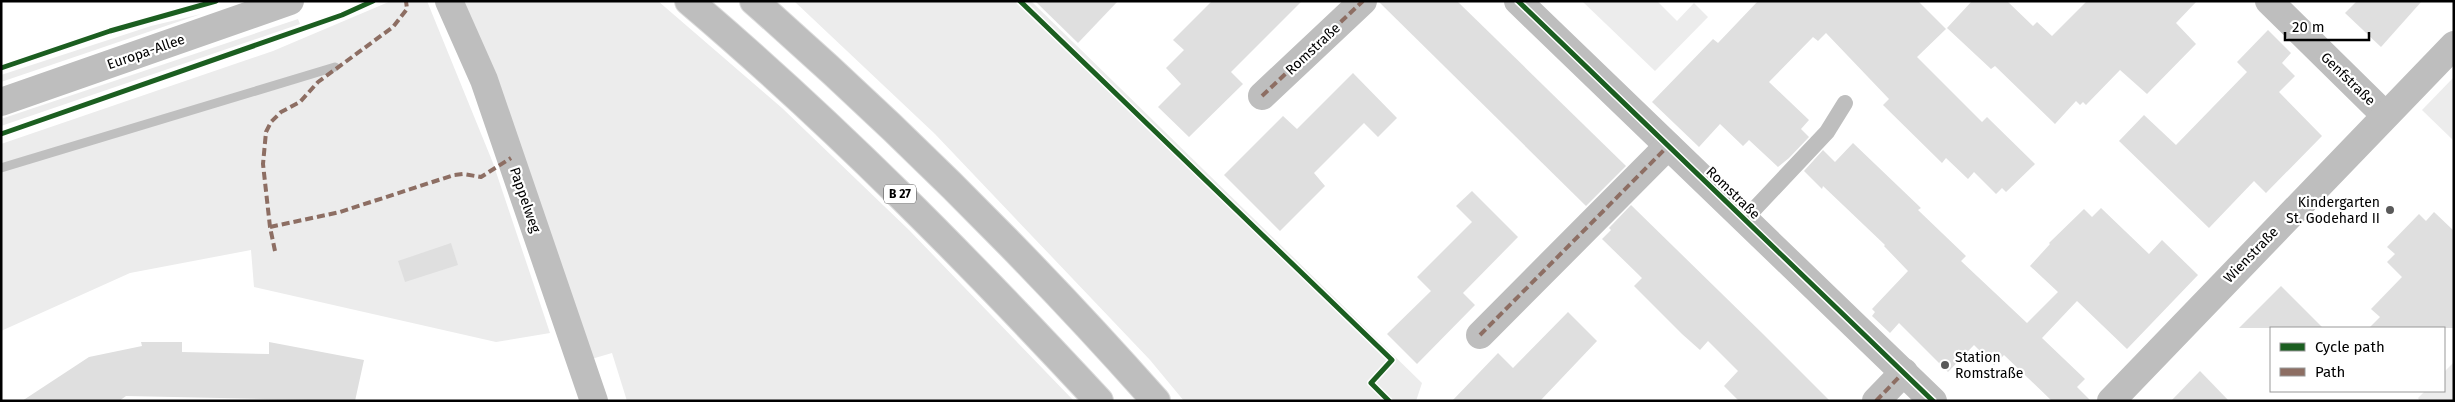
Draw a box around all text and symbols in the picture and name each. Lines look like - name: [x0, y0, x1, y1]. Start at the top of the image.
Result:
- scale bar: [2285, 10, 2369, 42]
- text: 20 m: [2292, 18, 2325, 36]
- street label: Romstraße: [1282, 19, 1344, 79]
- street label: Europa-Allee: [105, 31, 187, 73]
- street label: Genfstraße: [2317, 49, 2379, 109]
- street label: Romstraße: [1702, 163, 1764, 223]
- street label: Pappelweg: [506, 165, 544, 236]
- road number: B 27: [884, 184, 916, 203]
- place label: Kindergarten St. Godehard II: [2286, 194, 2380, 227]
- marker: Kindergarten St. Godehard II: [2384, 204, 2396, 216]
- street label: Wienstraße: [2220, 223, 2282, 287]
- legend: [2270, 327, 2445, 392]
- text: Cycle path: [2315, 338, 2385, 356]
- place label: Station Romstraße: [1955, 349, 2024, 382]
- marker: Station Romstraße: [1939, 359, 1951, 371]
- text: Path: [2315, 363, 2345, 381]

